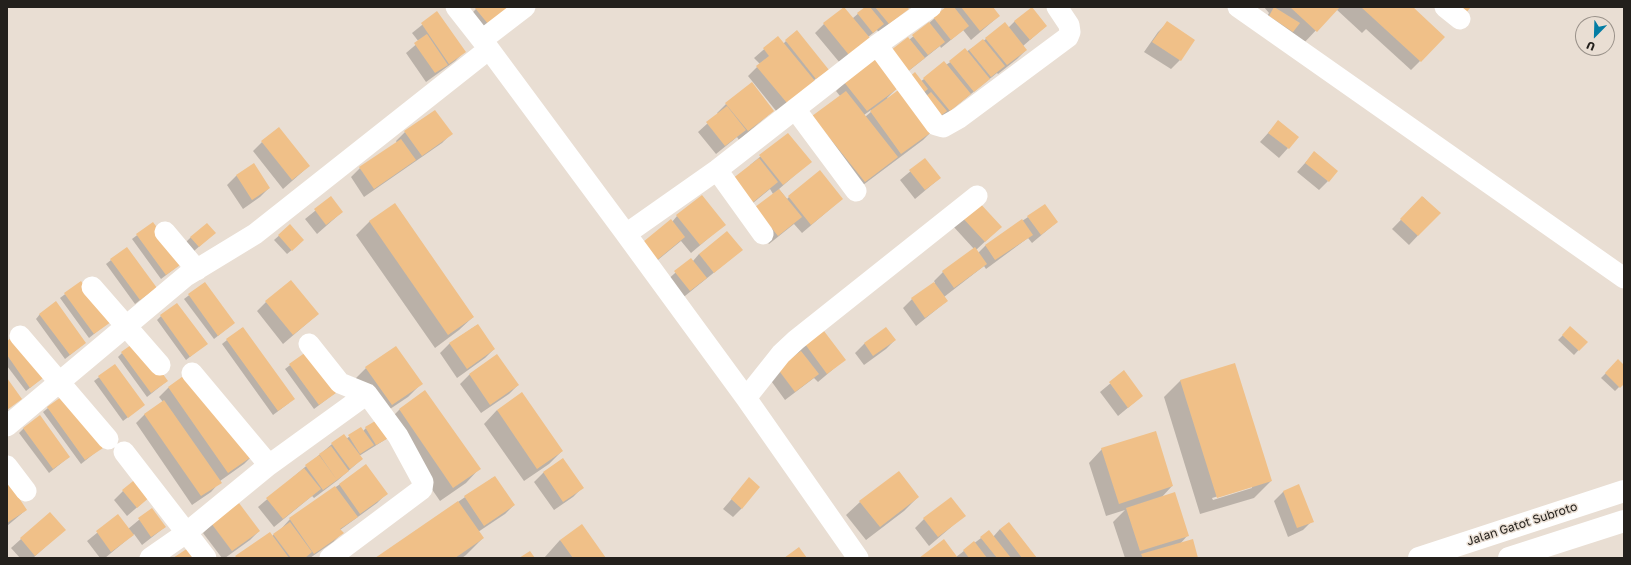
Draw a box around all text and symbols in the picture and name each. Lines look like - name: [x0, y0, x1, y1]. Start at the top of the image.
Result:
- north arrow: [1575, 16, 1615, 56]
- text: U: [1584, 39, 1597, 54]
- street label: Jalan Gatot Subroto: [1465, 499, 1579, 549]

